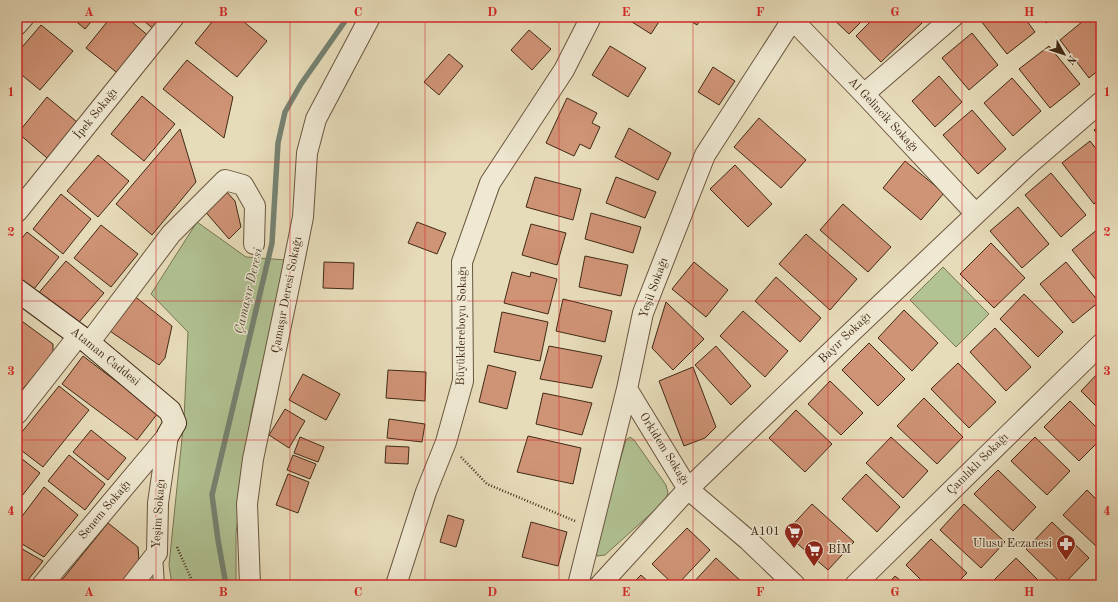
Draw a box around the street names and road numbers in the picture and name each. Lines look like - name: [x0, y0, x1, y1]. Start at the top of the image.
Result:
- street label: Al Gelincik Sokağı: [846, 76, 920, 154]
- street label: İpek Sokağı: [69, 84, 120, 142]
- street label: Çamaşır Deresi Sokağı: [270, 236, 304, 354]
- street label: Yeşil Sokağı: [637, 256, 671, 320]
- street label: Büyükdereboyu Sokağı: [455, 266, 469, 386]
- street label: Bayır Sokağı: [817, 310, 873, 366]
- street label: Ataman Caddesi: [68, 326, 142, 388]
- street label: Orkidem Sokağı: [637, 411, 691, 487]
- street label: Çamlıklı Sokağı: [945, 431, 1011, 497]
- street label: Senem Sokağı: [77, 478, 133, 542]
- street label: Yeşim Sokağı: [151, 479, 167, 549]

